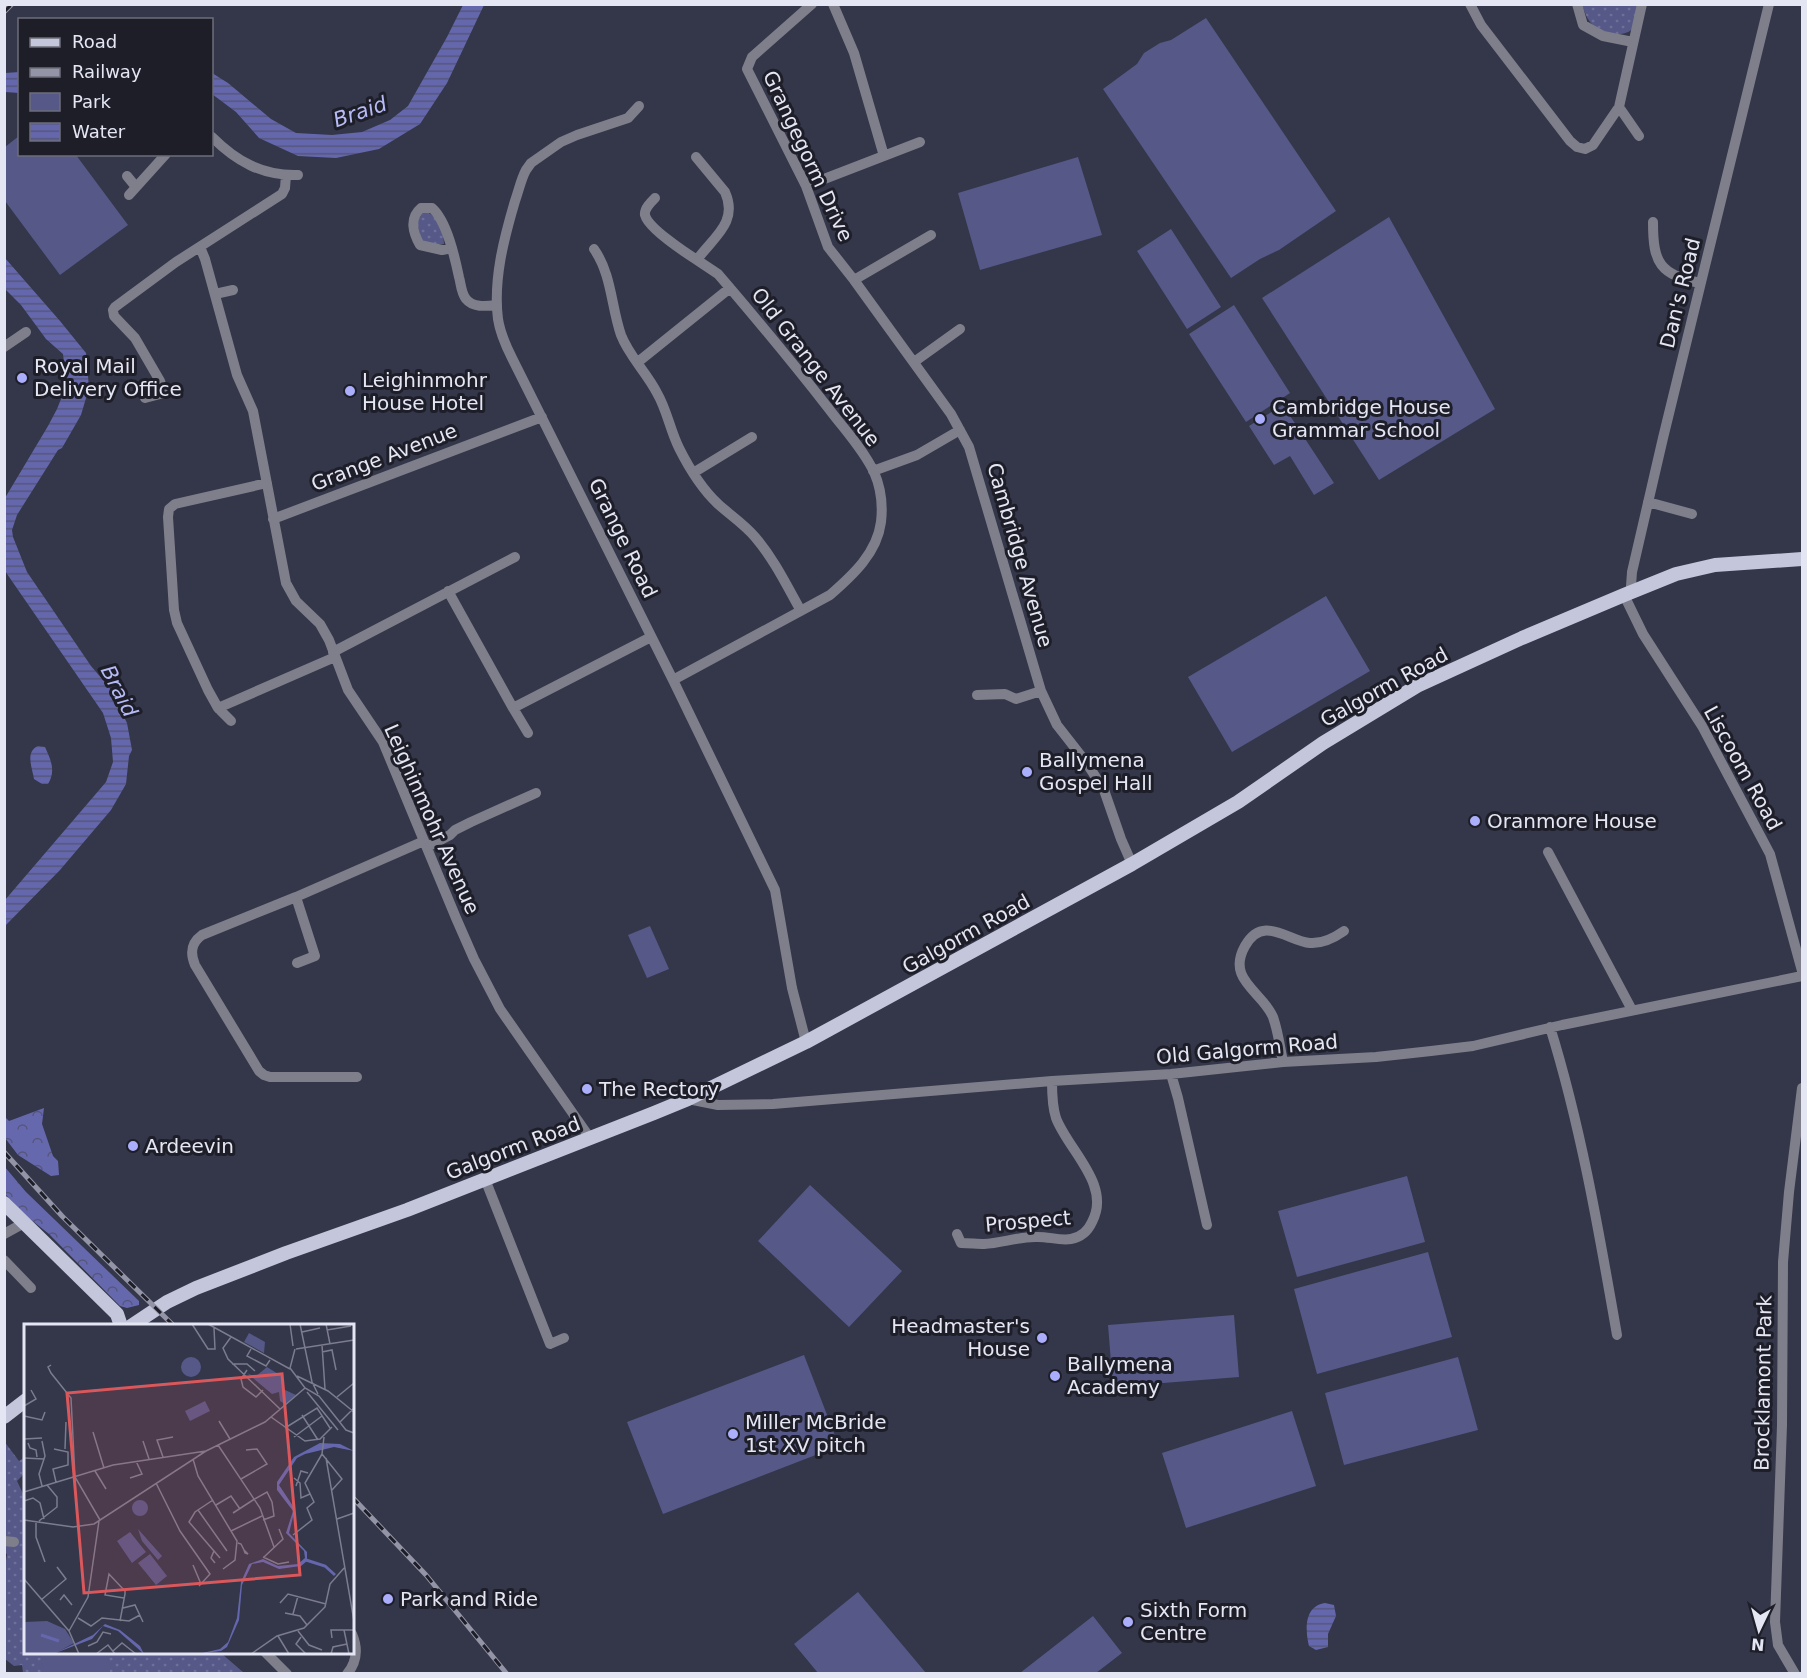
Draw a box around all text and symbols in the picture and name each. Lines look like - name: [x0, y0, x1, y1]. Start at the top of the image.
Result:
- legend: [18, 18, 213, 156]
- text: Road: [72, 31, 117, 52]
- text: Railway: [72, 61, 142, 82]
- street label: Grangegorm Drive: [758, 67, 858, 245]
- text: Park: [72, 91, 111, 112]
- water label: Braid: [330, 91, 391, 132]
- text: Water: [72, 121, 126, 142]
- street label: Dan's Road: [1655, 235, 1705, 351]
- street label: Old Grange Avenue: [747, 283, 885, 451]
- place label: Royal Mail Delivery Office: [34, 354, 182, 401]
- place label: Leighinmohr House Hotel: [362, 368, 488, 415]
- marker: Royal Mail Delivery Office: [15, 371, 29, 385]
- marker: Leighinmohr House Hotel: [343, 384, 357, 398]
- place label: Cambridge House Grammar School: [1272, 395, 1451, 442]
- marker: Cambridge House Grammar School: [1253, 412, 1267, 426]
- street label: Grange Avenue: [308, 418, 460, 496]
- street label: Cambridge Avenue: [982, 460, 1058, 650]
- street label: Grange Road: [584, 474, 662, 602]
- street label: Galgorm Road: [1316, 642, 1452, 732]
- water label: Braid: [96, 661, 142, 722]
- street label: Liscoom Road: [1699, 702, 1787, 834]
- street label: Leighinmohr Avenue: [379, 720, 485, 918]
- place label: Ballymena Gospel Hall: [1039, 748, 1152, 795]
- marker: Ballymena Gospel Hall: [1020, 765, 1034, 779]
- place label: Oranmore House: [1487, 809, 1657, 833]
- marker: Oranmore House: [1468, 814, 1482, 828]
- street label: Galgorm Road: [898, 889, 1034, 979]
- street label: Old Galgorm Road: [1155, 1029, 1339, 1069]
- place label: The Rectory: [598, 1077, 719, 1101]
- marker: The Rectory: [580, 1082, 594, 1096]
- street label: Galgorm Road: [442, 1111, 584, 1185]
- place label: Ardeevin: [145, 1134, 234, 1158]
- marker: Ardeevin: [126, 1139, 140, 1153]
- street label: Prospect: [984, 1205, 1072, 1237]
- street label: Brocklamont Park: [1749, 1294, 1777, 1471]
- place label: Headmaster's House: [891, 1314, 1030, 1361]
- inset map: [24, 1324, 354, 1654]
- marker: Headmaster's House: [1035, 1331, 1049, 1345]
- place label: Ballymena Academy: [1067, 1352, 1173, 1399]
- marker: Ballymena Academy: [1048, 1369, 1062, 1383]
- place label: Miller McBride 1st XV pitch: [745, 1410, 887, 1457]
- marker: Miller McBride 1st XV pitch: [726, 1427, 740, 1441]
- place label: Park and Ride: [400, 1587, 538, 1611]
- marker: Park and Ride: [381, 1592, 395, 1606]
- place label: Sixth Form Centre: [1140, 1598, 1247, 1645]
- north arrow: [1729, 1600, 1789, 1660]
- marker: Sixth Form Centre: [1121, 1615, 1135, 1629]
- text: N: [1750, 1634, 1765, 1654]

